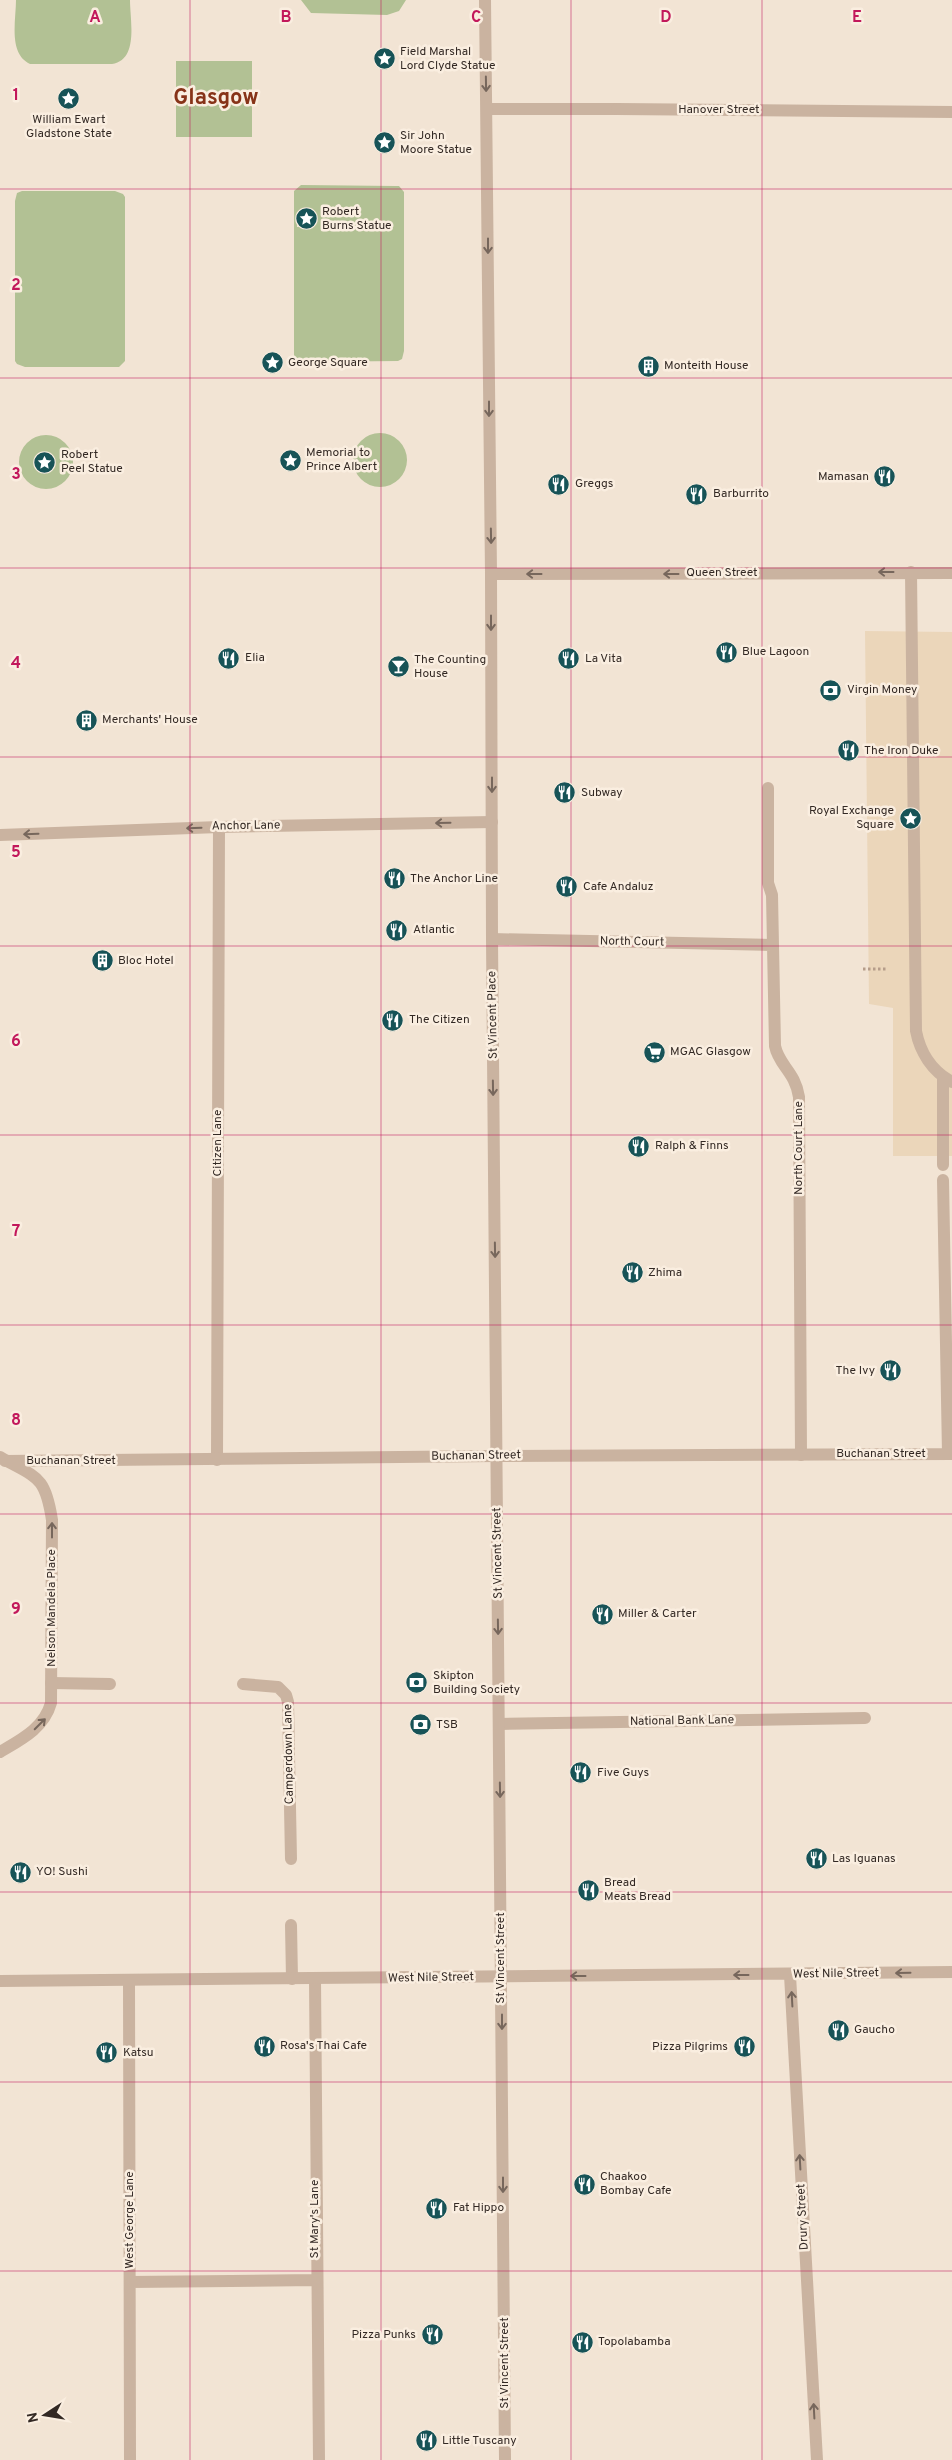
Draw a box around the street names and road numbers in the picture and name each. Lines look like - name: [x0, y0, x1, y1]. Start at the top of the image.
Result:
- street label: Hanover Street: [678, 102, 760, 118]
- street label: Queen Street: [686, 565, 758, 581]
- street label: Anchor Lane: [212, 817, 280, 835]
- street label: North Court: [600, 933, 664, 951]
- street label: St Vincent Place: [484, 971, 502, 1059]
- street label: North Court Lane: [791, 1101, 807, 1195]
- street label: Citizen Lane: [210, 1110, 226, 1176]
- street label: Buchanan Street: [836, 1446, 926, 1462]
- street label: Buchanan Street: [431, 1447, 521, 1465]
- street label: Buchanan Street: [26, 1453, 116, 1469]
- street label: St Vincent Street: [489, 1507, 507, 1599]
- street label: Nelson Mandela Place: [44, 1549, 60, 1667]
- street label: Camperdown Lane: [280, 1704, 298, 1804]
- street label: National Bank Lane: [630, 1712, 734, 1730]
- street label: St Vincent Street: [493, 1912, 509, 2004]
- street label: West Nile Street: [793, 1965, 879, 1983]
- street label: West Nile Street: [388, 1969, 474, 1987]
- street label: West George Lane: [122, 2171, 138, 2269]
- street label: St Mary's Lane: [307, 2180, 323, 2258]
- street label: Drury Street: [793, 2183, 813, 2251]
- street label: St Vincent Street: [497, 2317, 513, 2409]

